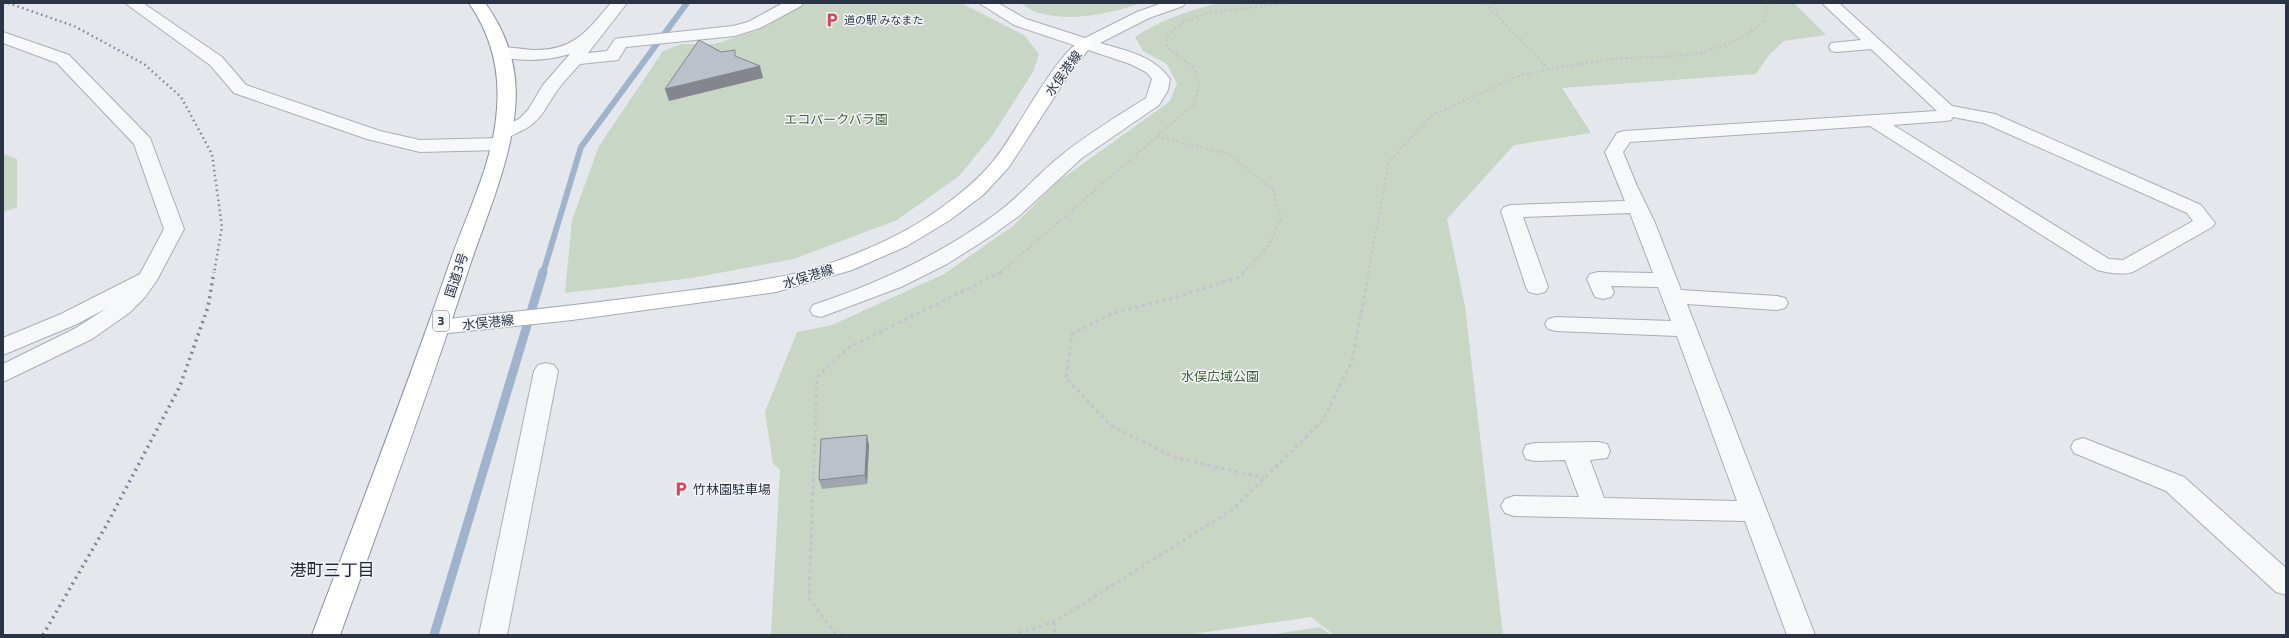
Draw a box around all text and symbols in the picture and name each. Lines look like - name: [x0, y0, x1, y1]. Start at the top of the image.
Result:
- parking icon: 道の駅 みなまた: [823, 11, 841, 29]
- place label: 道の駅 みなまた: [844, 13, 923, 26]
- street label: 水俣港線: [1041, 47, 1085, 99]
- park label: エコパークバラ園: [784, 111, 888, 127]
- street label: 国道3号: [441, 251, 471, 299]
- street label: 水俣港線: [781, 261, 835, 291]
- road number: 3: [433, 311, 449, 331]
- street label: 水俣港線: [461, 311, 515, 333]
- park label: 水俣広域公園: [1181, 368, 1259, 384]
- parking icon: 竹林園駐車場: [672, 480, 690, 498]
- place label: 竹林園駐車場: [693, 481, 771, 497]
- district label: 港町三丁目: [290, 559, 375, 579]

